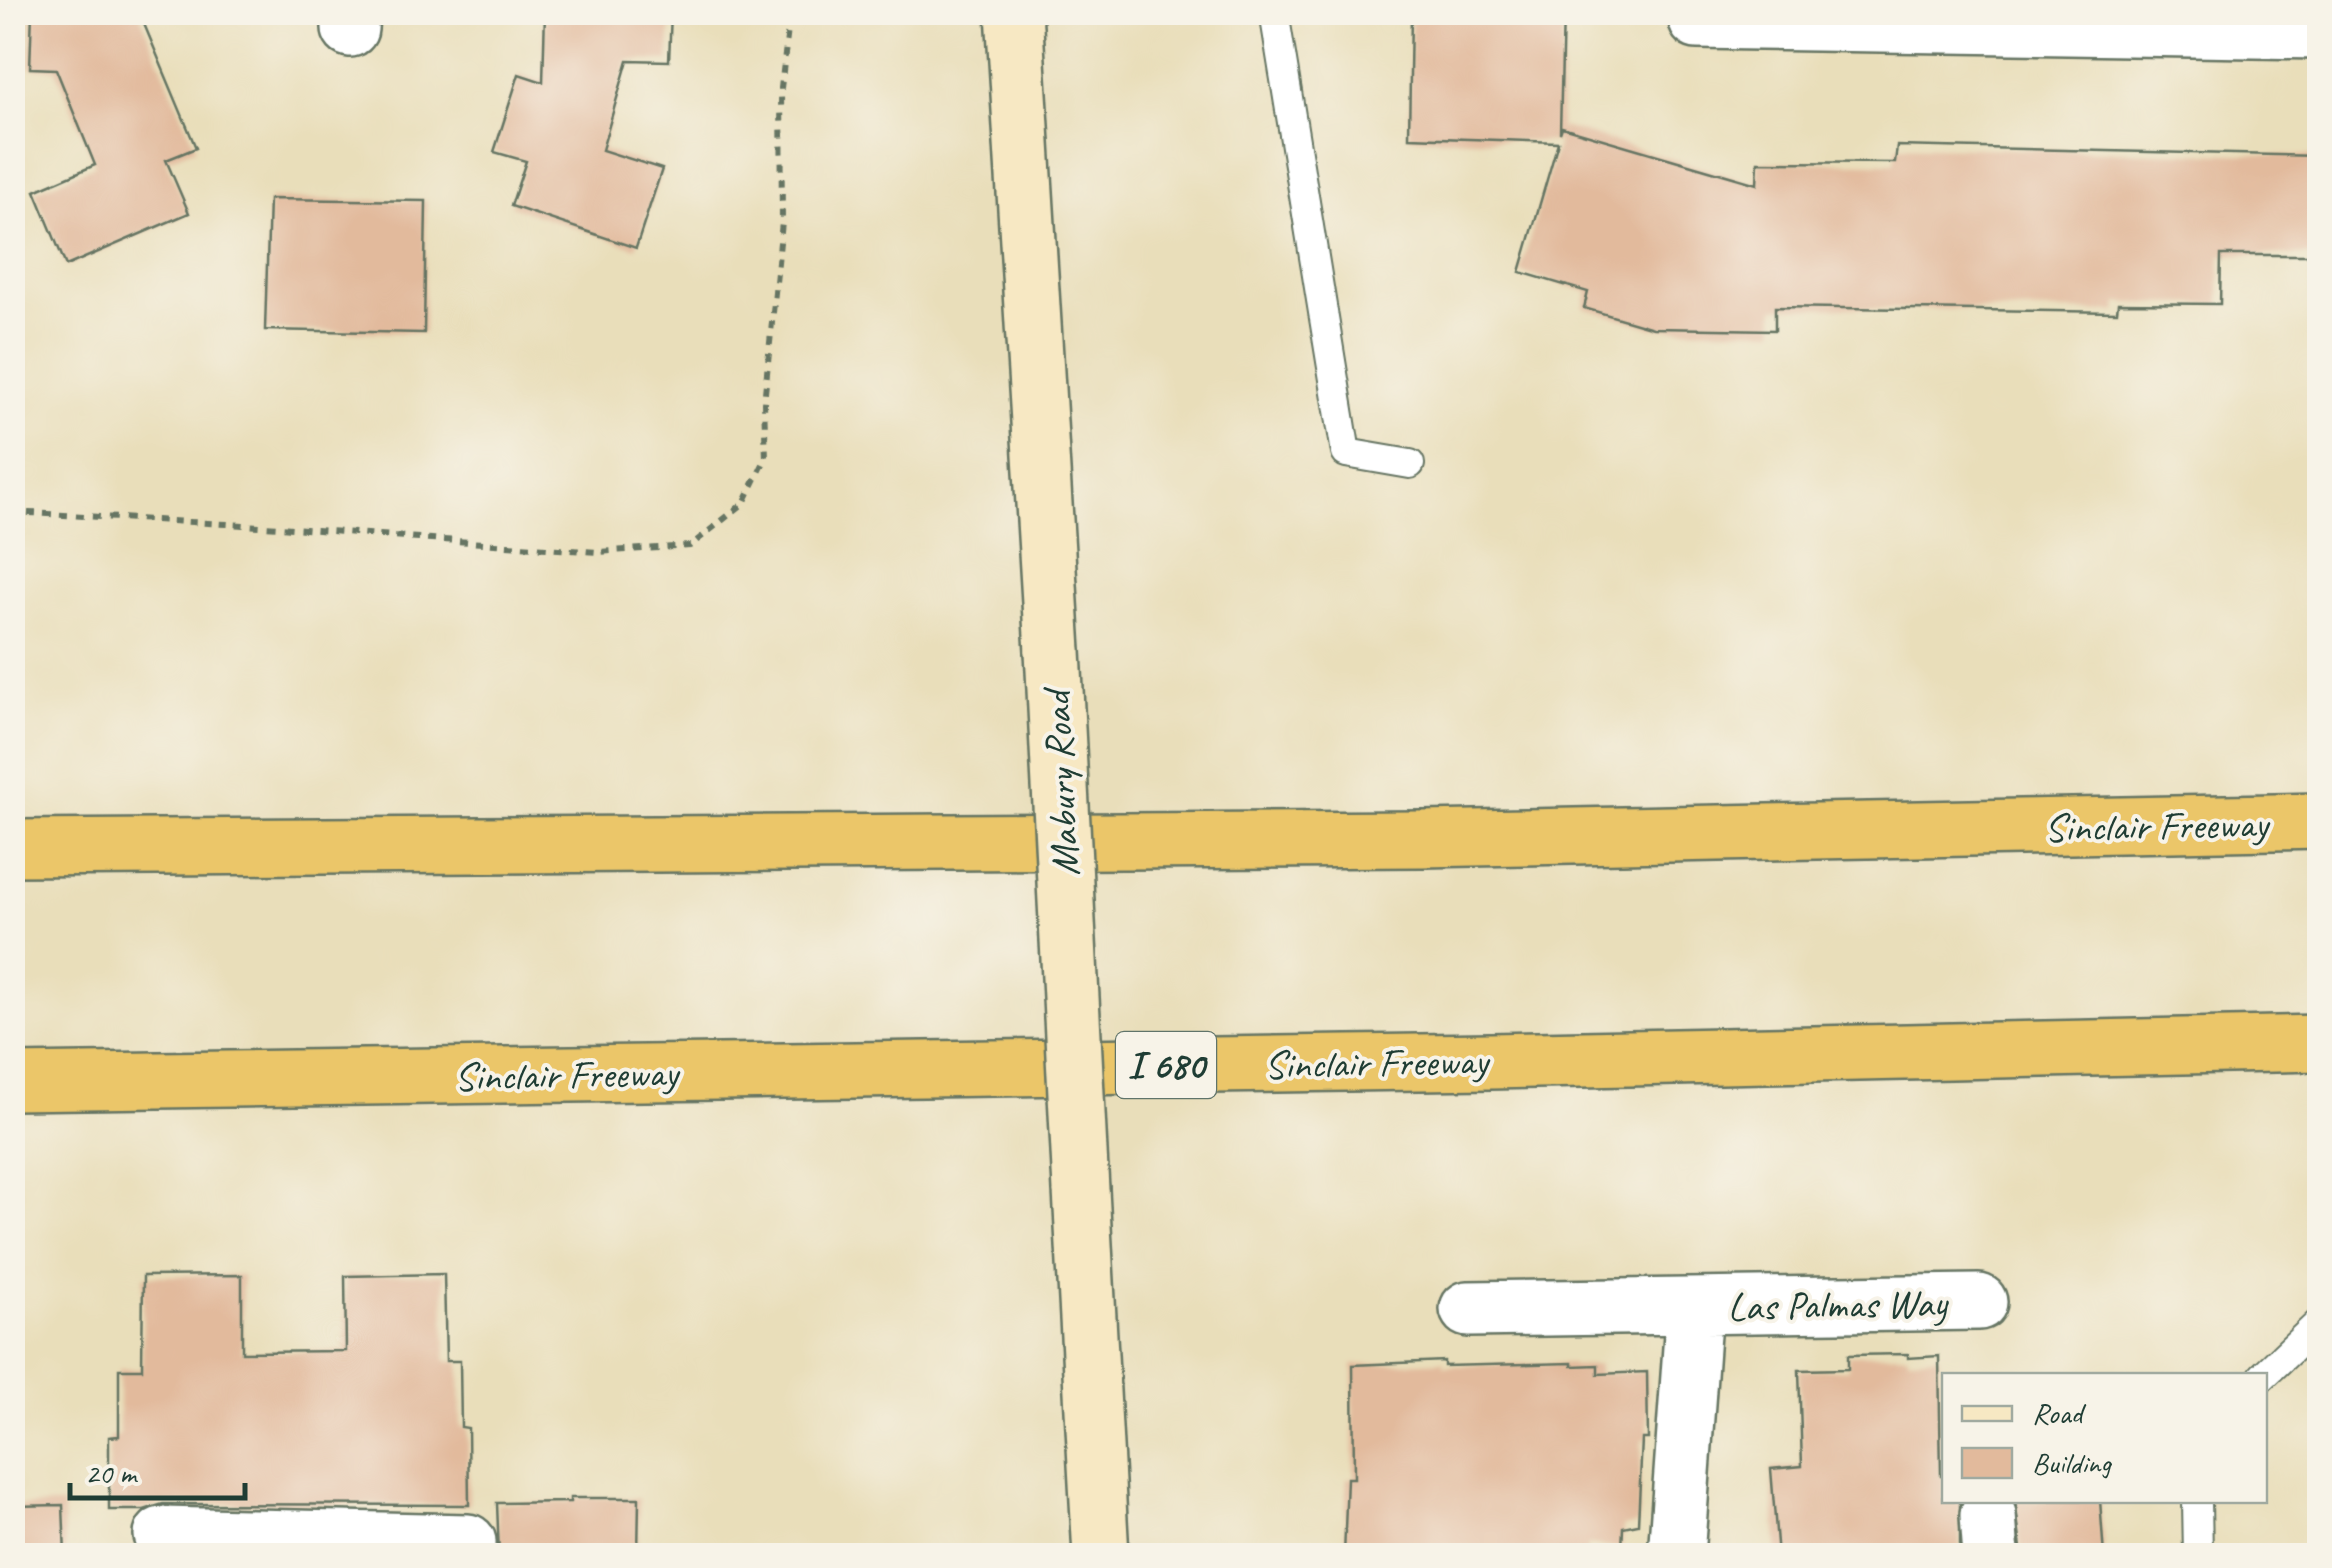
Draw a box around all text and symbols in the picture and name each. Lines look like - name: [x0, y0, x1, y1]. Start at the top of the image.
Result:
- street label: Mabury Road: [1031, 684, 1091, 877]
- street label: Sinclair Freeway: [2044, 799, 2271, 853]
- road number: I 680: [1116, 1032, 1216, 1098]
- street label: Sinclair Freeway: [1264, 1036, 1491, 1090]
- street label: Sinclair Freeway: [454, 1048, 681, 1102]
- street label: Las Palmas Way: [1727, 1278, 1949, 1332]
- legend: [1942, 1373, 2267, 1503]
- text: Road: [2032, 1394, 2086, 1432]
- scale bar: [70, 1438, 245, 1500]
- text: Building: [2032, 1444, 2112, 1482]
- text: 20 m: [85, 1454, 138, 1492]

